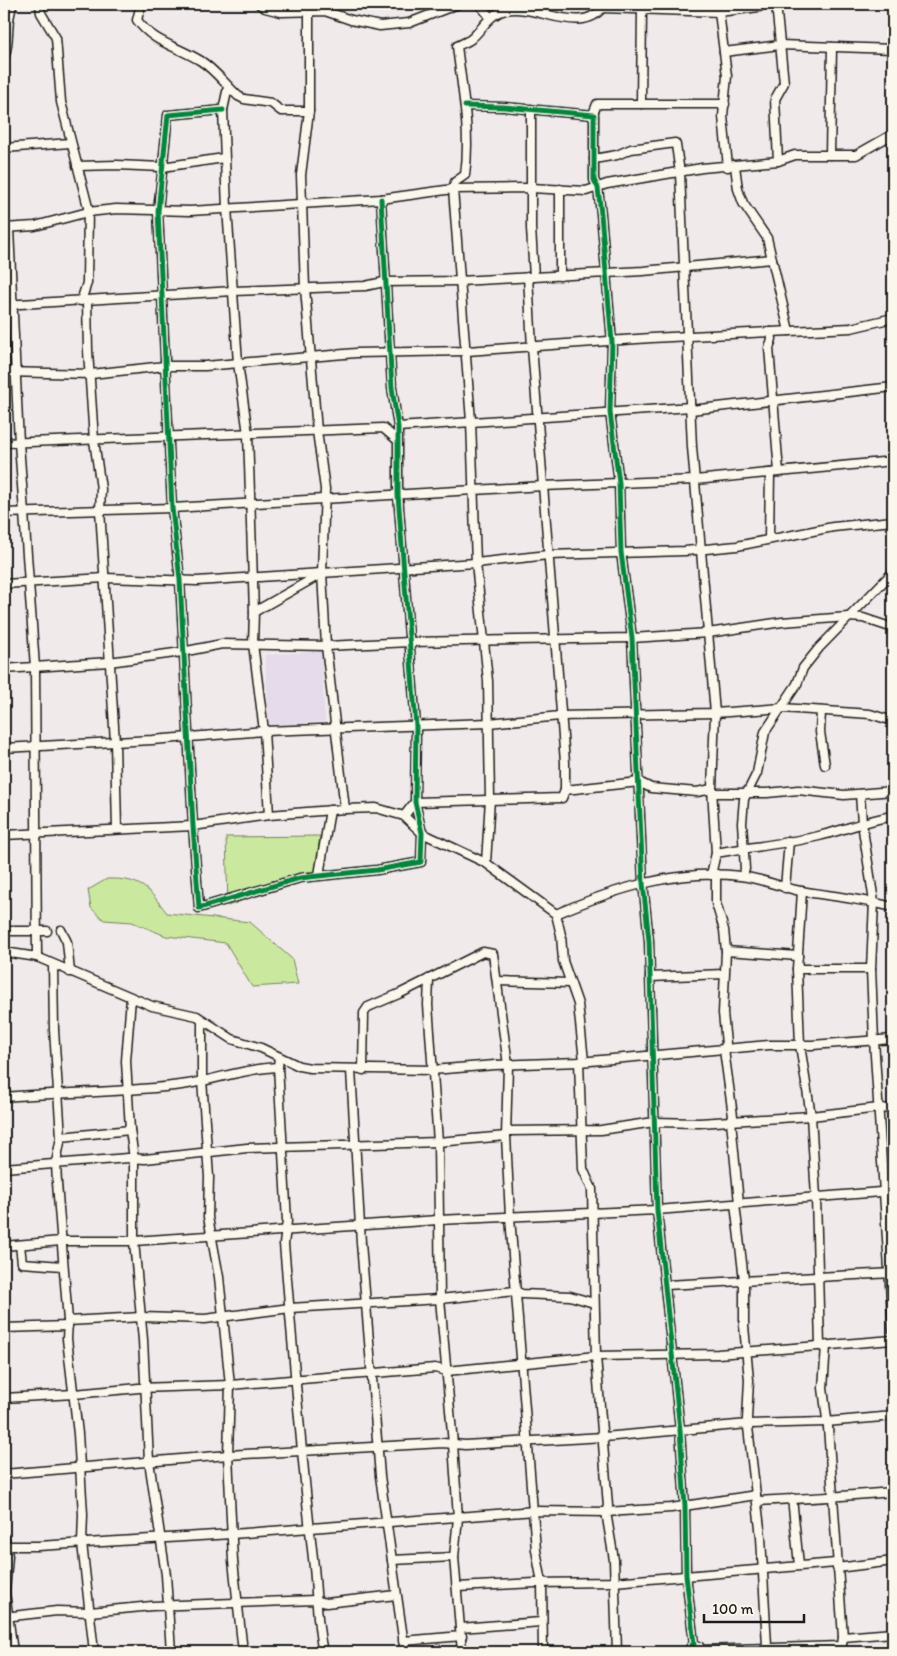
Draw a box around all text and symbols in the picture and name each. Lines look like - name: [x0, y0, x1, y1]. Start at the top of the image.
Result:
- scale bar: [704, 1591, 804, 1623]
- text: 100 m: [712, 1600, 754, 1618]

